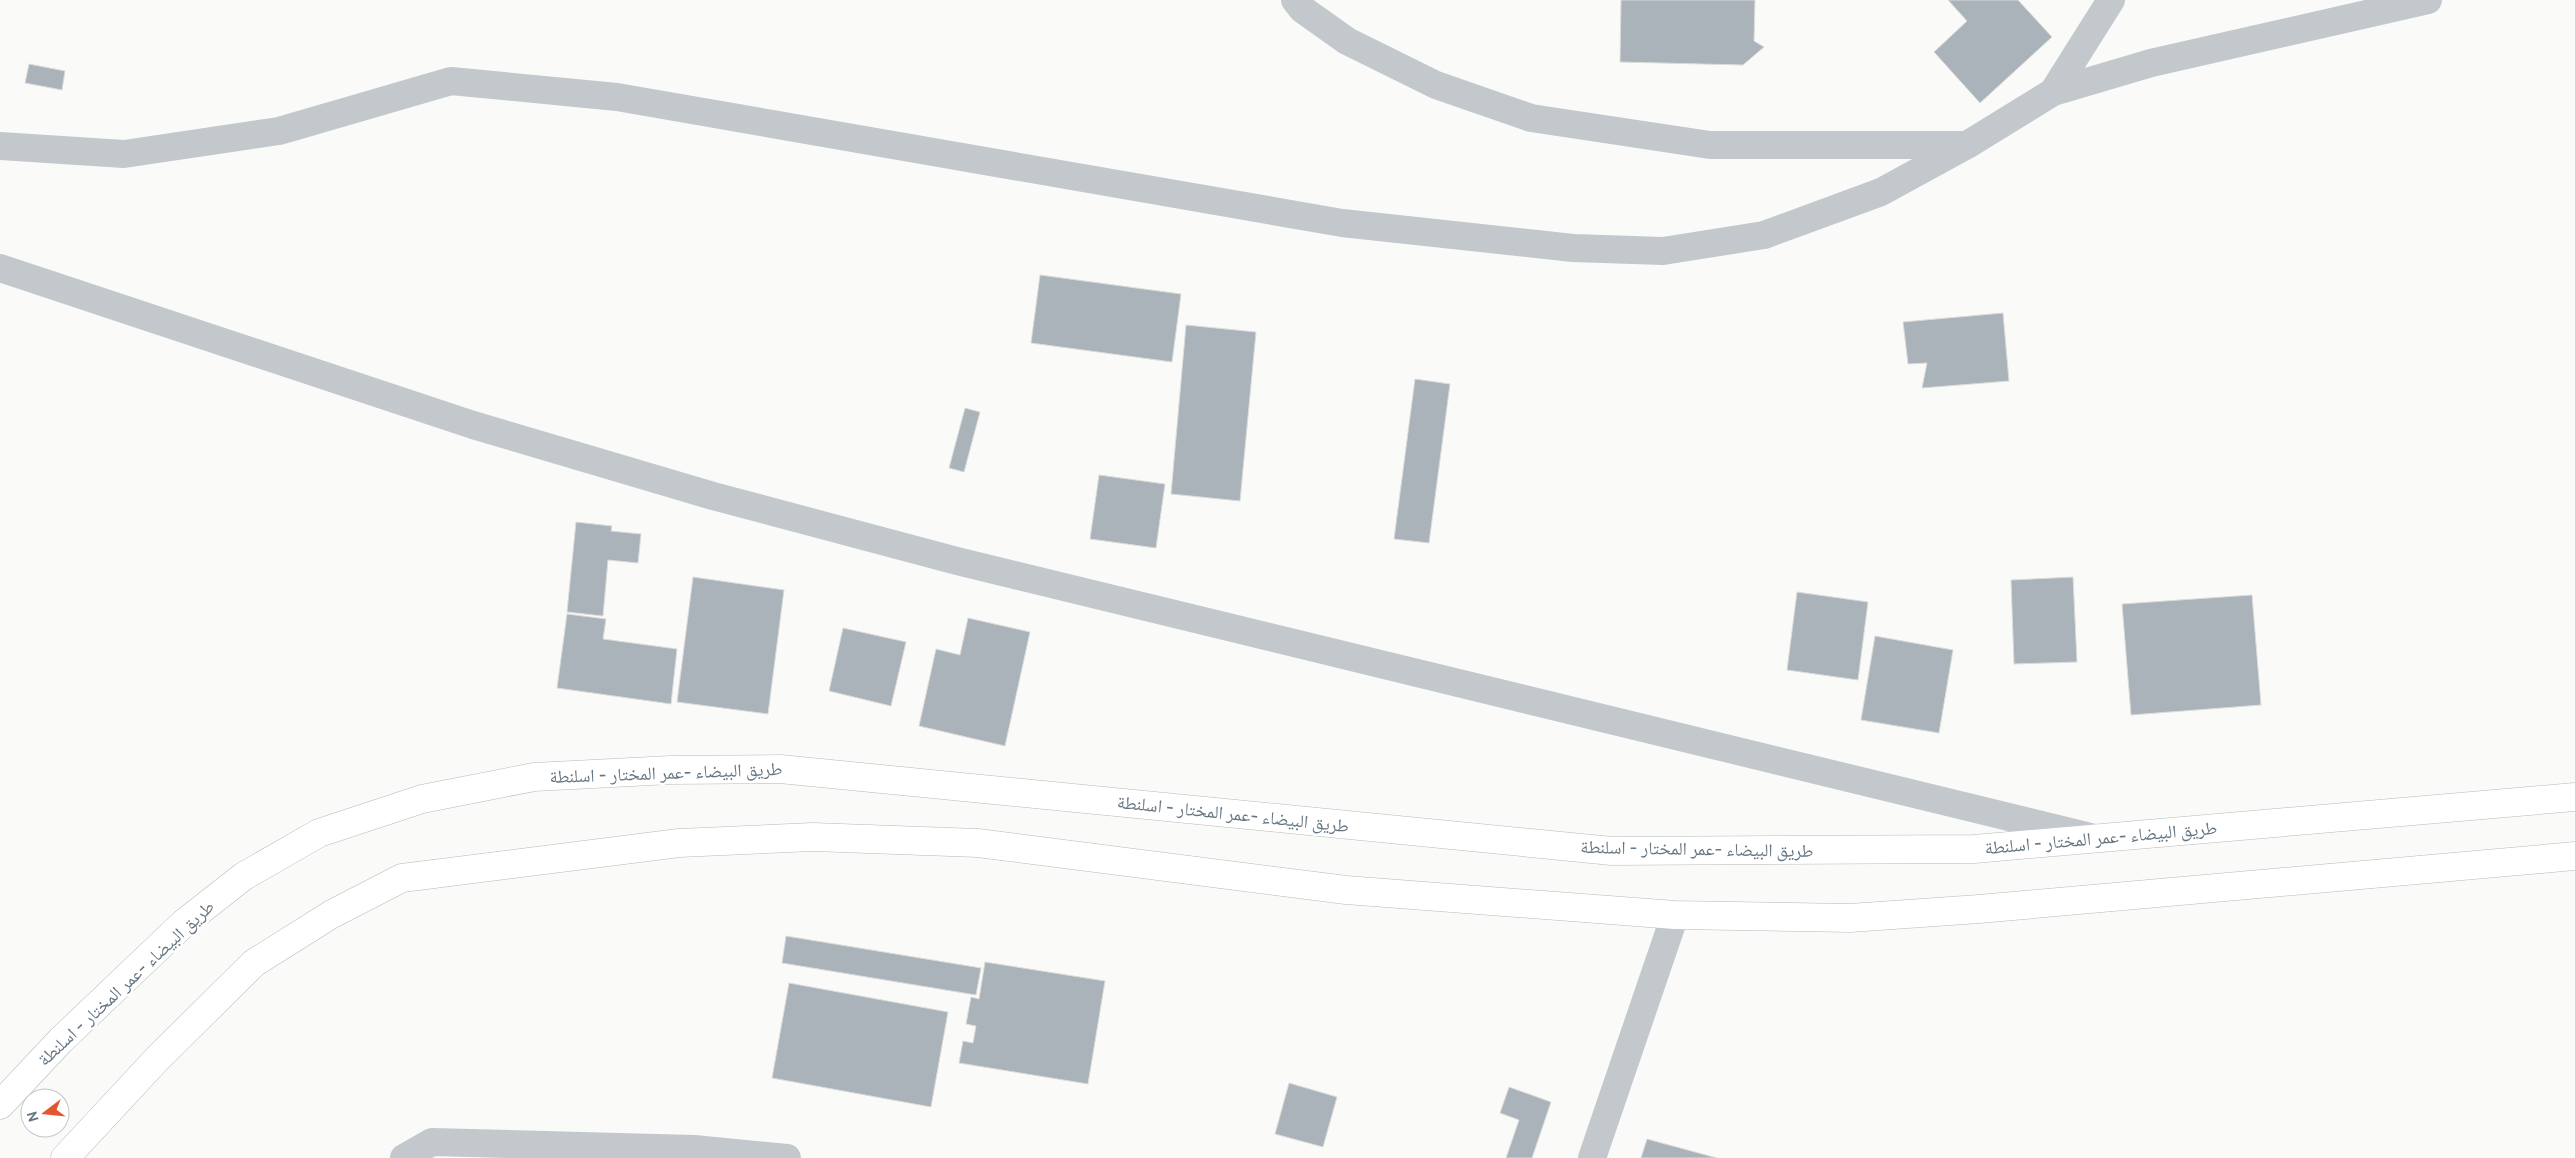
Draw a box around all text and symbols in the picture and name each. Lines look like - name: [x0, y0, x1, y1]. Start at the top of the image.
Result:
- street label: طريق البيضاء -عمر المختار - اسلنطة: [549, 758, 783, 788]
- street label: طريق البيضاء -عمر المختار - اسلنطة: [1116, 791, 1350, 837]
- street label: طريق البيضاء -عمر المختار - اسلنطة: [1984, 817, 2218, 859]
- street label: طريق البيضاء -عمر المختار - اسلنطة: [1580, 836, 1814, 862]
- street label: طريق البيضاء -عمر المختار - اسلنطة: [33, 895, 219, 1071]
- north arrow: [20, 1088, 70, 1138]
- text: N: [22, 1109, 43, 1124]

